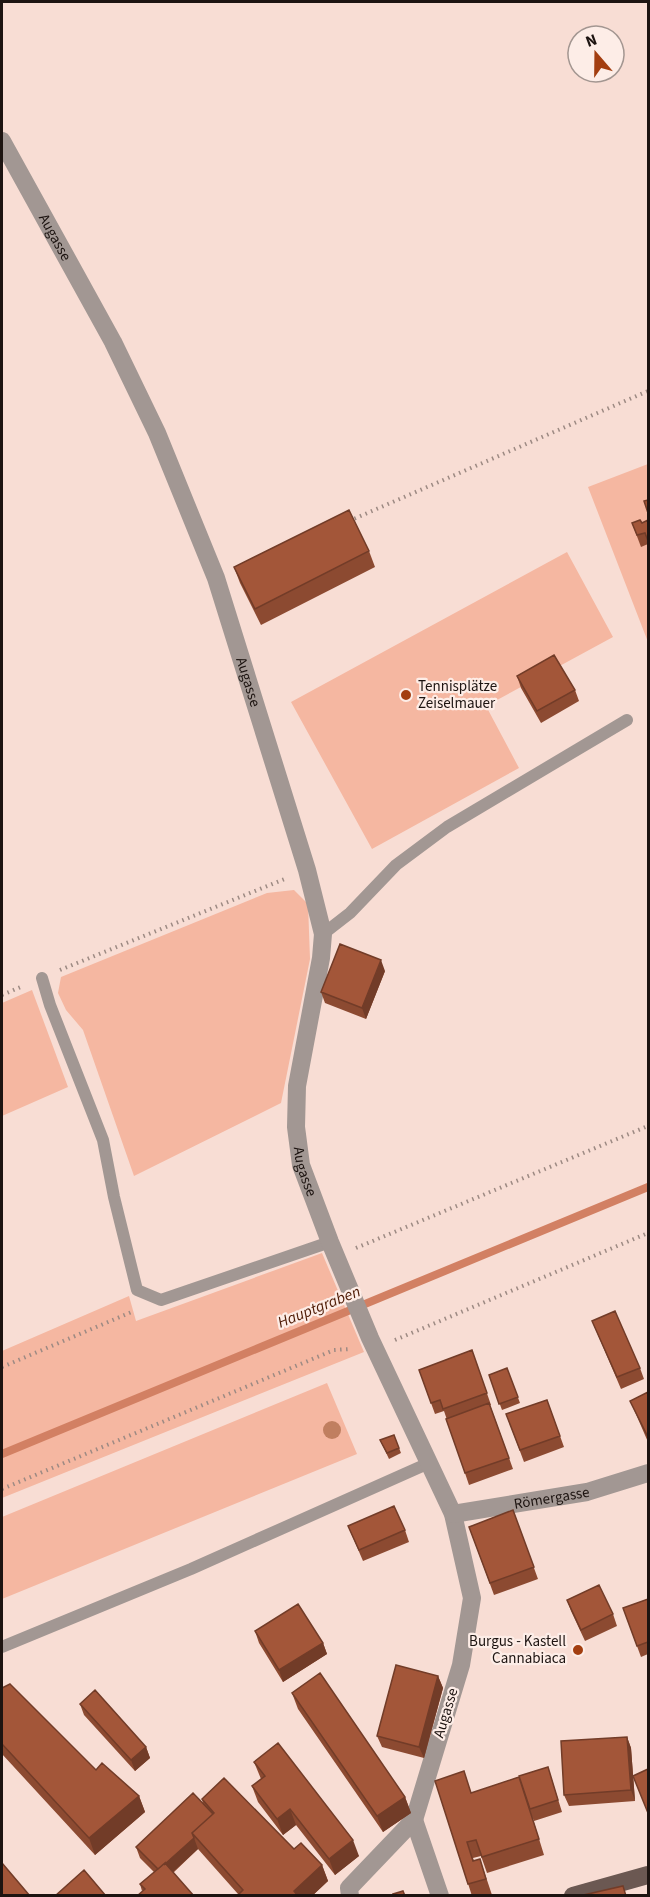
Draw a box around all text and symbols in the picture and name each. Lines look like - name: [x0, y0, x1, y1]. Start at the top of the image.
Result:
- north arrow: [566, 24, 626, 84]
- text: N: [582, 29, 600, 53]
- street label: Augasse: [34, 210, 77, 265]
- street label: Augasse: [231, 654, 266, 709]
- place label: Tennisplätze Zeiselmauer: [418, 676, 497, 714]
- marker: Tennisplätze Zeiselmauer: [399, 688, 413, 702]
- street label: Augasse: [288, 1145, 322, 1199]
- water label: Hauptgraben: [274, 1280, 364, 1334]
- street label: Römergasse: [512, 1481, 591, 1514]
- place label: Burgus - Kastell Cannabiaca: [469, 1631, 566, 1669]
- marker: Burgus - Kastell Cannabiaca: [571, 1643, 585, 1657]
- street label: Augasse: [428, 1685, 464, 1741]

